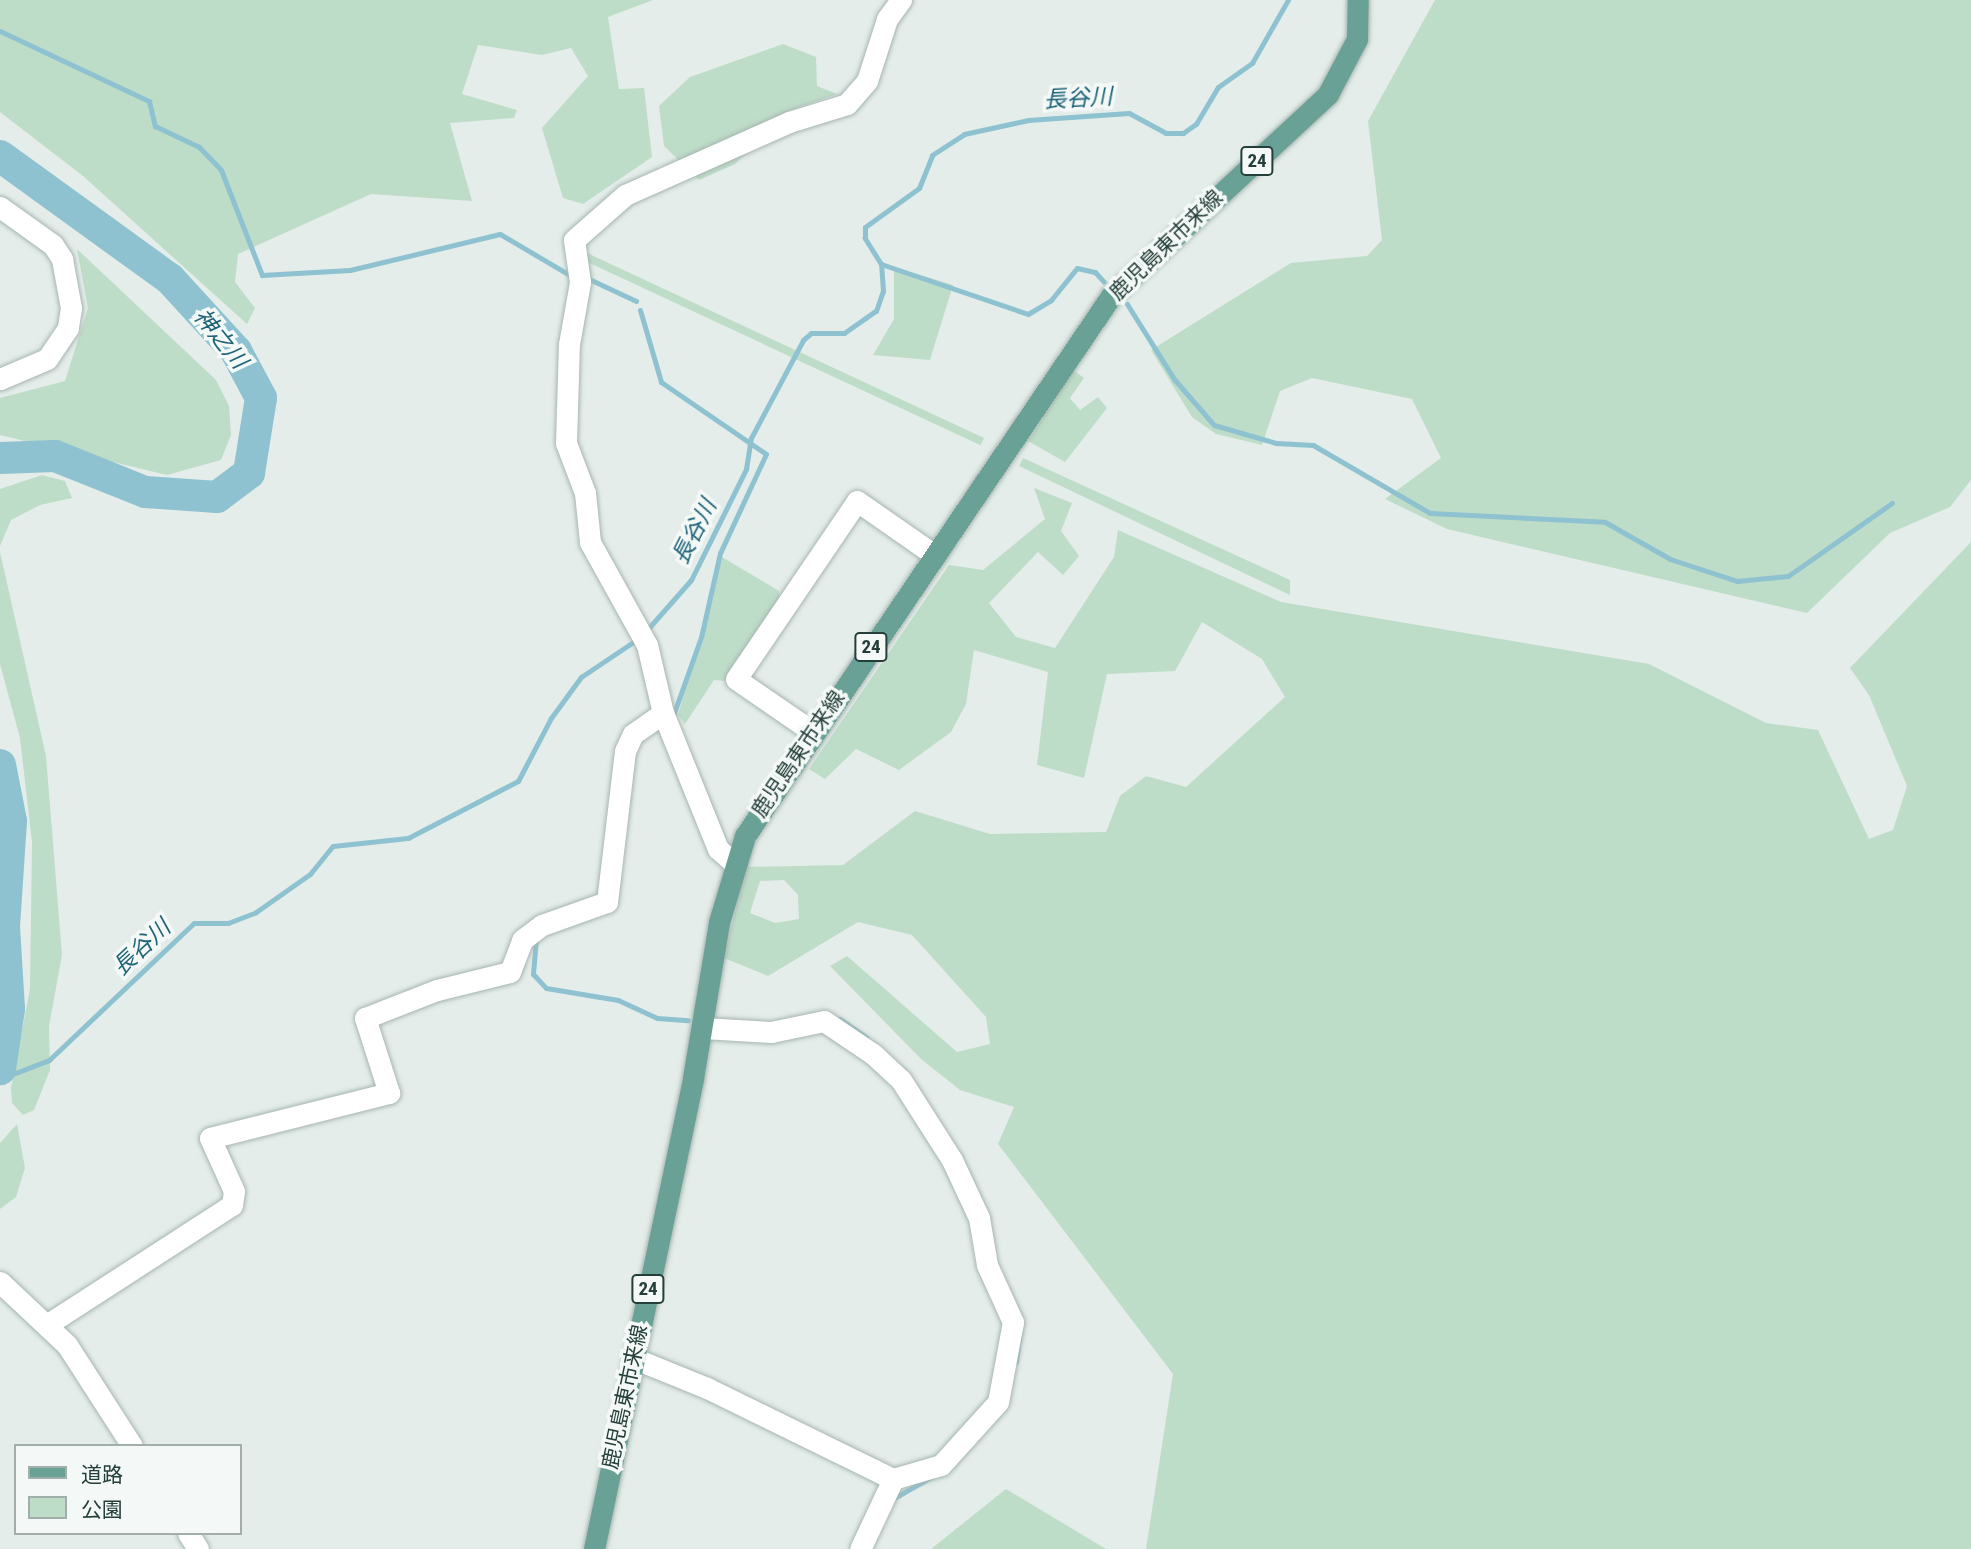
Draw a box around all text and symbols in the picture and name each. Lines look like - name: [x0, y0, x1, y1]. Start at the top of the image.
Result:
- water label: 長谷川: [1043, 83, 1113, 115]
- road number: 24: [1240, 146, 1274, 176]
- street label: 鹿児島東市来線: [1104, 185, 1228, 305]
- water label: 神之川: [188, 304, 252, 374]
- water label: 長谷川: [667, 495, 723, 569]
- road number: 24: [854, 632, 888, 662]
- street label: 鹿児島東市来線: [746, 686, 850, 822]
- water label: 長谷川: [107, 914, 177, 982]
- road number: 24: [630, 1274, 666, 1304]
- street label: 鹿児島東市来線: [597, 1322, 653, 1472]
- legend: [14, 1444, 242, 1535]
- text: 道路: [81, 1463, 123, 1487]
- text: 公園: [81, 1498, 123, 1522]

